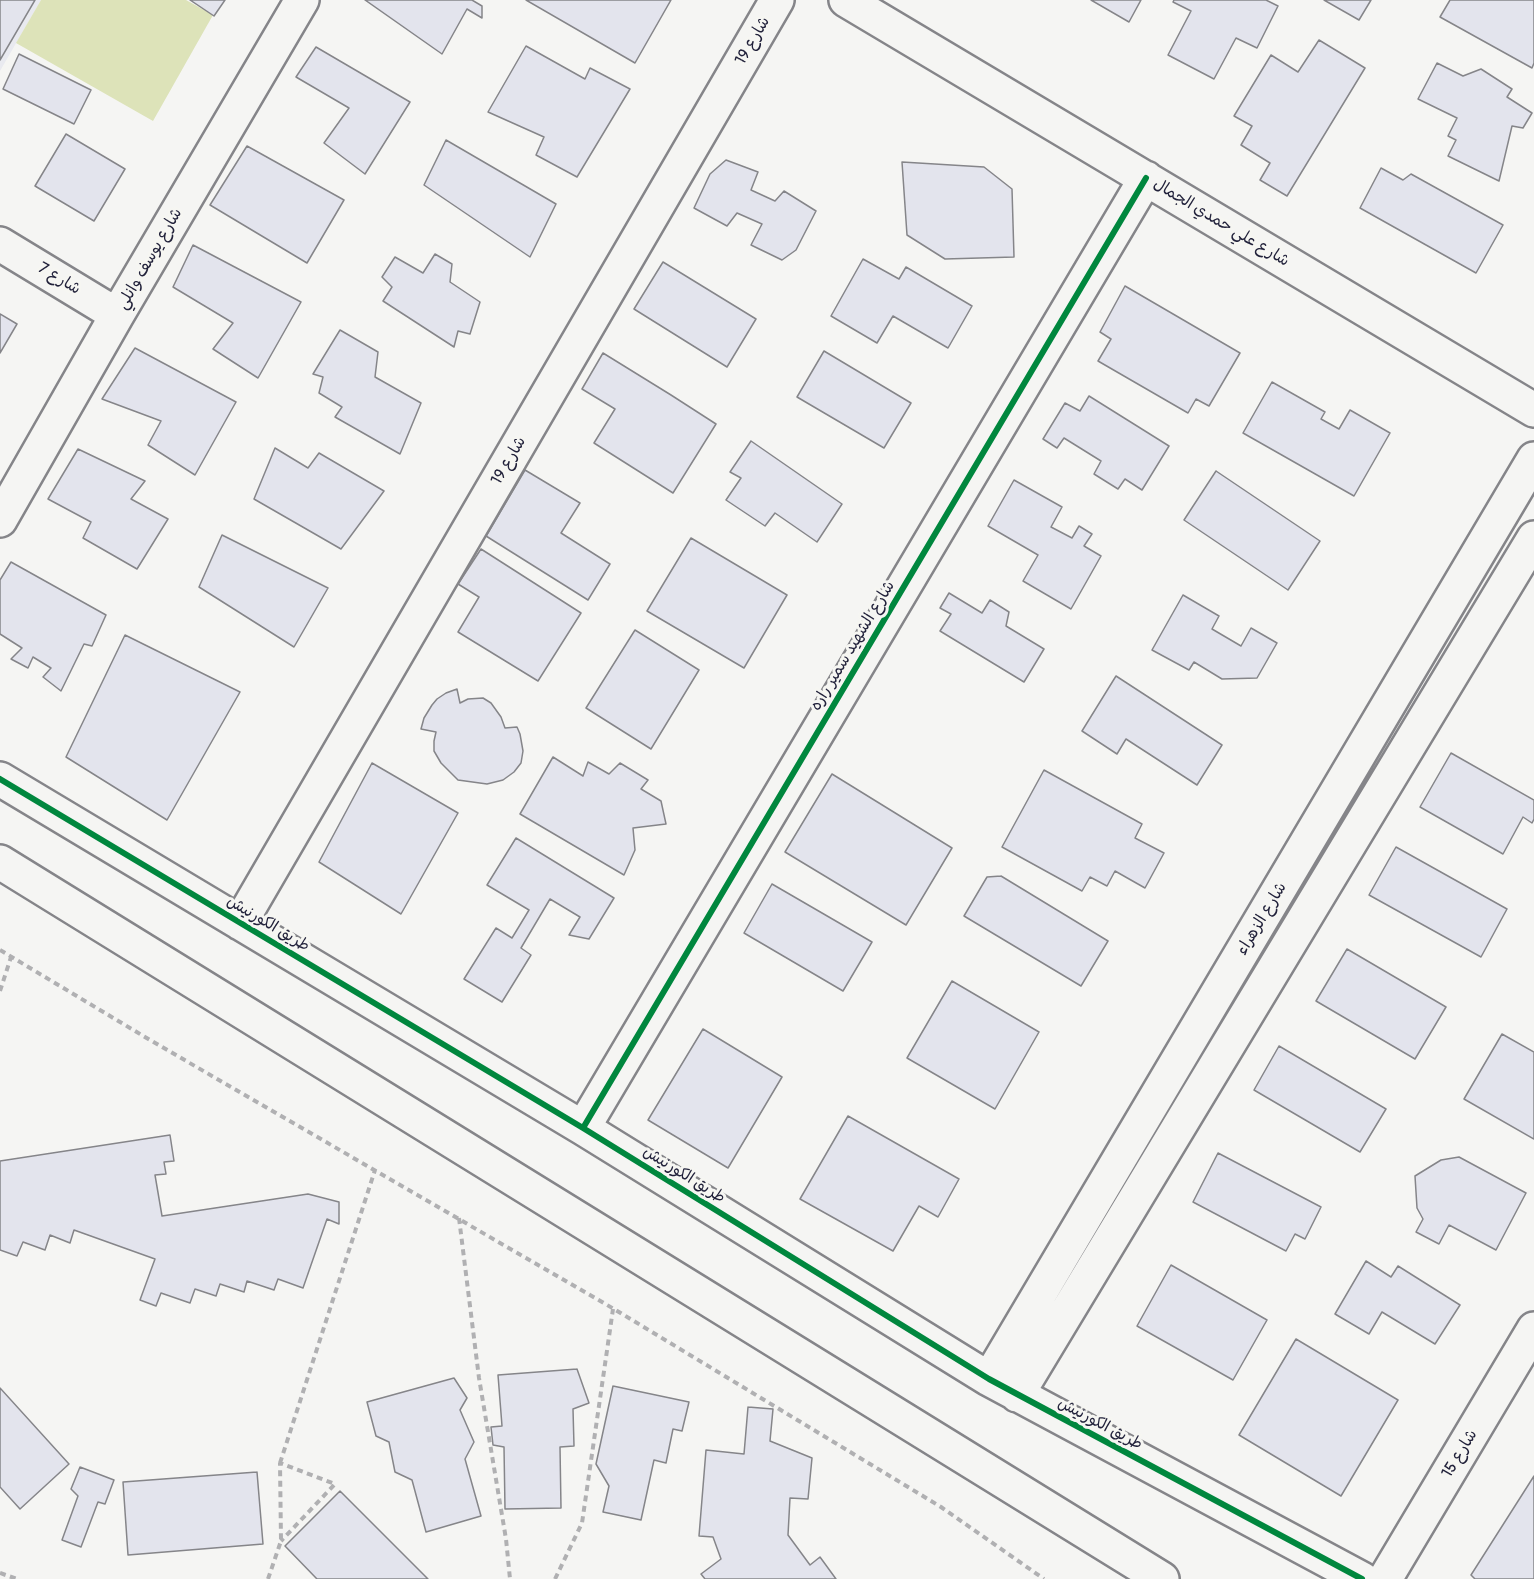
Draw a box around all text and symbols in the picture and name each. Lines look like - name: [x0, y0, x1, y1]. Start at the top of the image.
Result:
- street label: شارع 19: [732, 13, 774, 69]
- street label: شارع علي حمدي الجمال: [1150, 175, 1292, 271]
- street label: شارع يوسف وانلي: [113, 205, 187, 313]
- street label: شارع 7: [34, 259, 84, 299]
- street label: شارع 19: [488, 433, 530, 489]
- street label: شارع الشهيد سمير راره: [807, 578, 899, 714]
- street label: شارع الزهراء: [1233, 879, 1291, 959]
- street label: طريق الكورنيش: [223, 892, 313, 956]
- street label: طريق الكورنيش: [639, 1142, 729, 1208]
- street label: طريق الكورنيش: [1054, 1394, 1146, 1454]
- street label: شارع 15: [1438, 1426, 1482, 1482]

